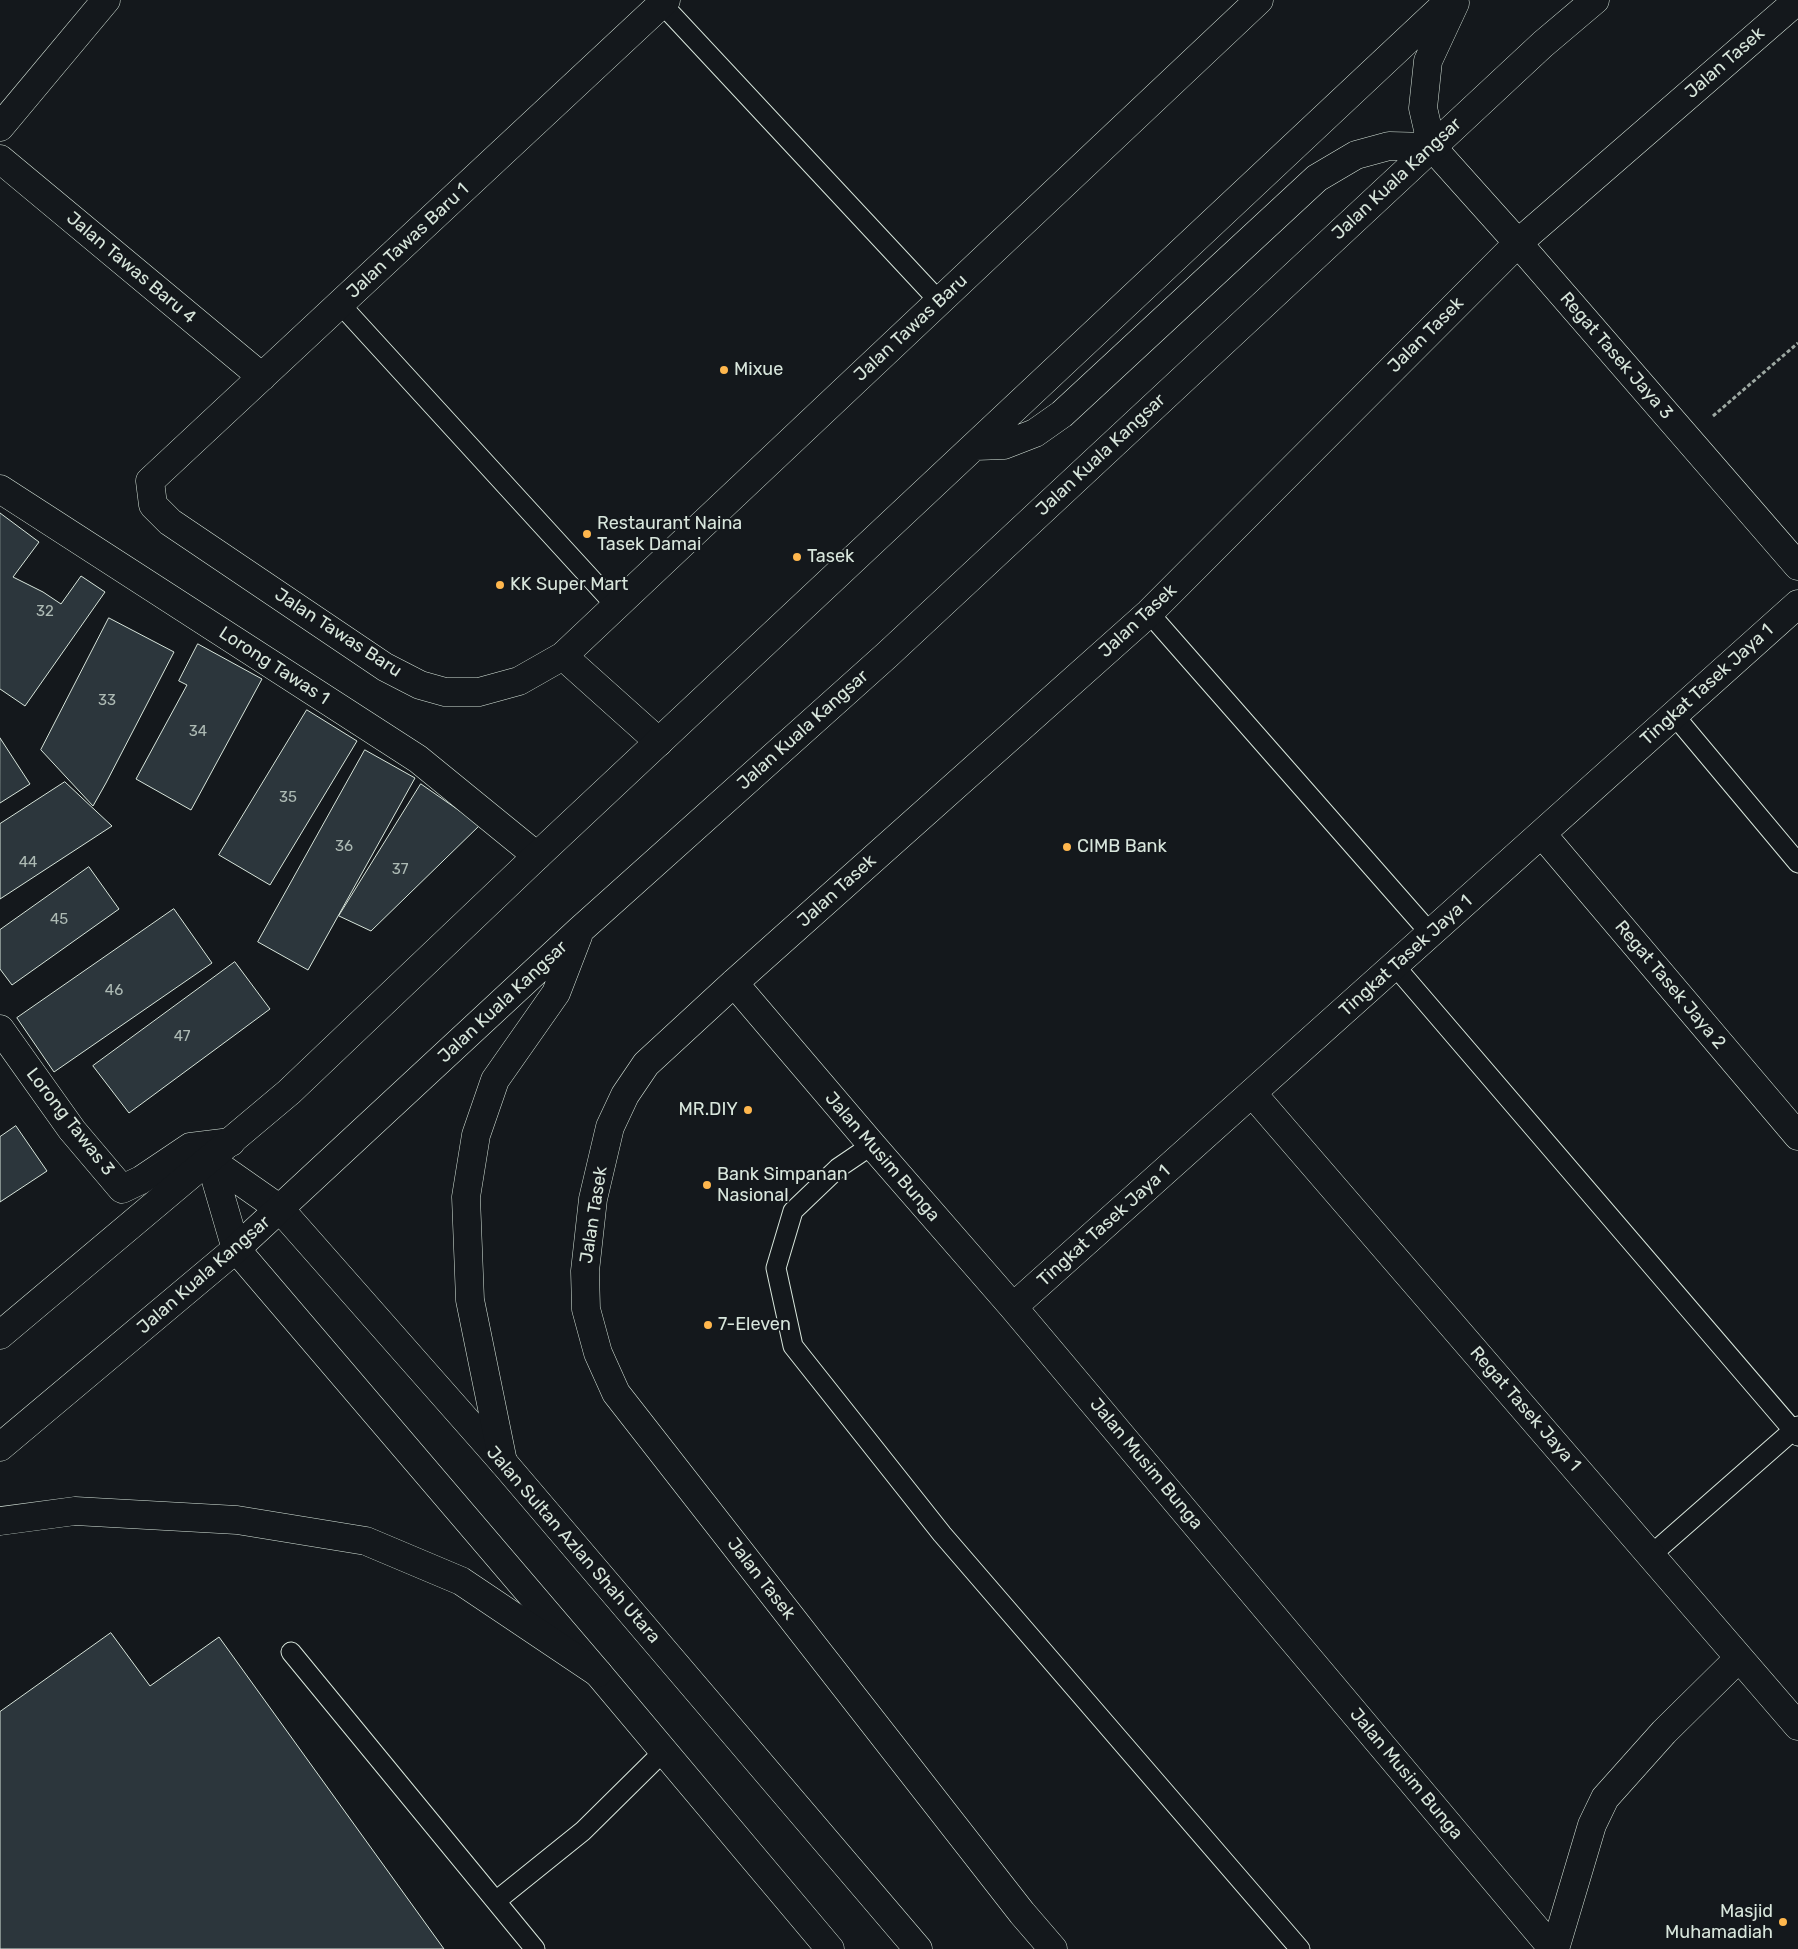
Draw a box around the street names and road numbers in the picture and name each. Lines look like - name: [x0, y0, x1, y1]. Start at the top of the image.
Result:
- street label: Jalan Tasek: [1681, 23, 1769, 103]
- street label: Jalan Kuala Kangsar: [1328, 113, 1466, 245]
- street label: Jalan Tawas Baru 1: [342, 179, 474, 303]
- street label: Jalan Tawas Baru 4: [62, 208, 200, 328]
- street label: Jalan Tawas Baru: [850, 270, 972, 386]
- street label: Regat Tasek Jaya 3: [1555, 288, 1677, 424]
- street label: Jalan Tasek: [1384, 293, 1468, 377]
- street label: Jalan Kuala Kangsar: [1032, 389, 1170, 521]
- street label: Jalan Tasek: [1095, 580, 1181, 662]
- street label: Jalan Tawas Baru: [271, 584, 405, 682]
- street label: Tingkat Tasek Jaya 1: [1636, 620, 1778, 750]
- street label: Lorong Tawas 1: [215, 622, 333, 710]
- street label: Jalan Kuala Kangsar: [733, 665, 873, 795]
- street label: Jalan Tasek: [793, 850, 881, 932]
- street label: Tingkat Tasek Jaya 1: [1335, 891, 1477, 1021]
- street label: Regat Tasek Jaya 2: [1610, 916, 1730, 1054]
- street label: Jalan Kuala Kangsar: [434, 936, 572, 1068]
- street label: Lorong Tawas 3: [21, 1064, 119, 1180]
- street label: Jalan Musim Bunga: [820, 1088, 944, 1226]
- street label: Tingkat Tasek Jaya 1: [1033, 1161, 1175, 1291]
- street label: Jalan Tasek: [576, 1165, 612, 1265]
- street label: Jalan Kuala Kangsar: [133, 1211, 275, 1339]
- street label: Regat Tasek Jaya 1: [1465, 1342, 1585, 1476]
- street label: Jalan Musim Bunga: [1085, 1394, 1207, 1534]
- street label: Jalan Sultan Azlan Shah Utara: [481, 1442, 665, 1648]
- street label: Jalan Tasek: [722, 1534, 800, 1624]
- street label: Jalan Musim Bunga: [1345, 1704, 1467, 1844]

